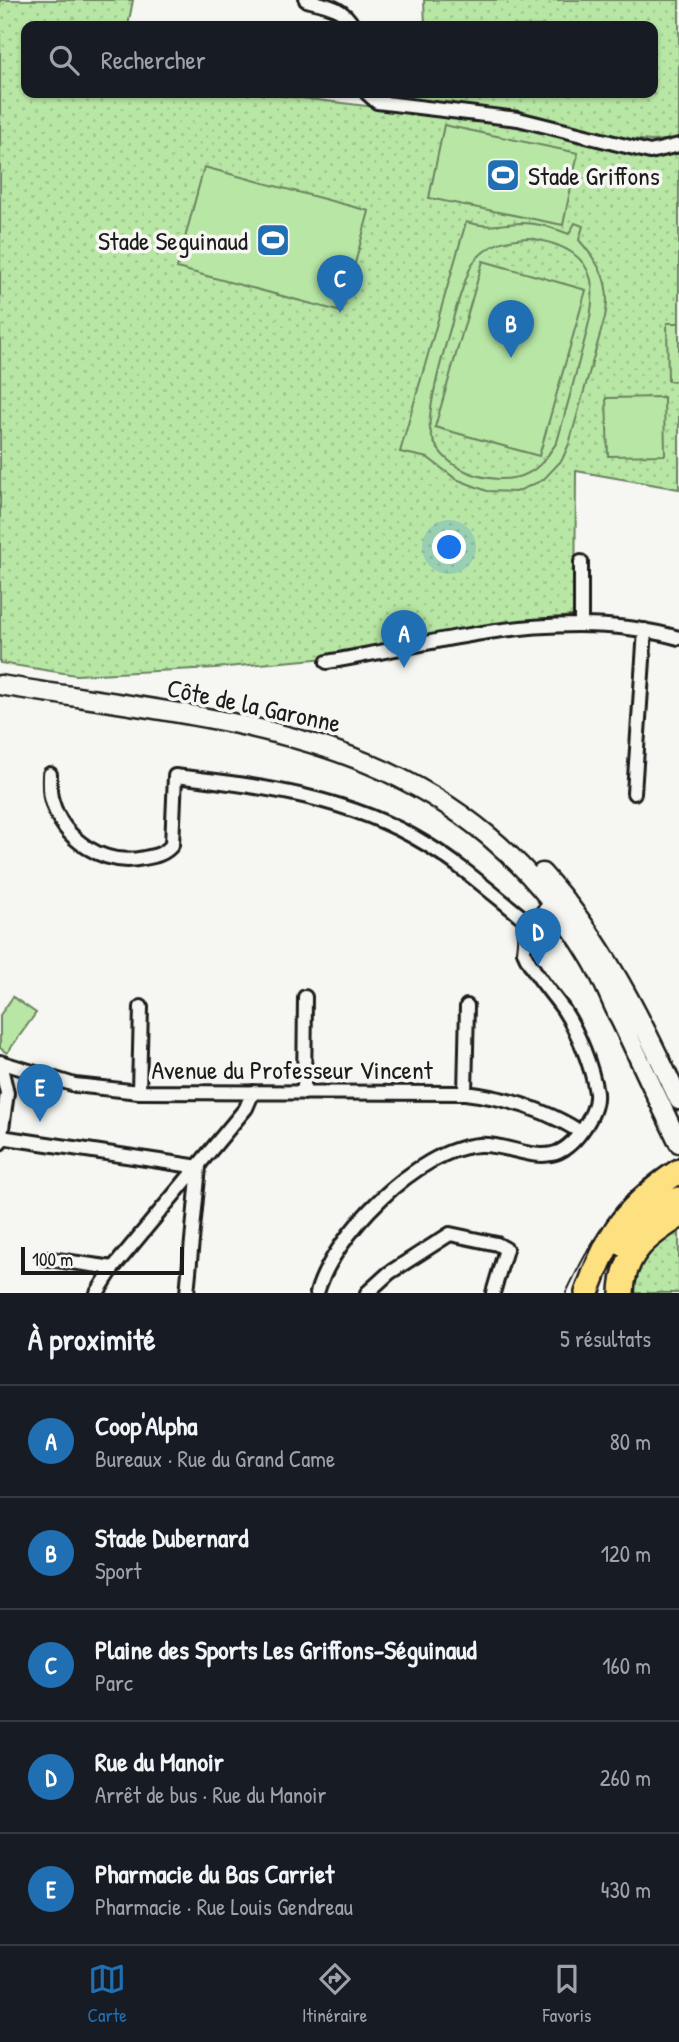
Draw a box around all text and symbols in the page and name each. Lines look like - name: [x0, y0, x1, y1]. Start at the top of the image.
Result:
- search box: [21, 21, 658, 98]
- icon: search: [45, 41, 83, 79]
- text: Rechercher: [101, 42, 206, 77]
- sports icon: Stade Griffons: [484, 156, 522, 194]
- place label: Stade Griffons: [528, 158, 660, 193]
- sports icon: Stade Seguinaud: [254, 221, 292, 259]
- place label: Stade Seguinaud: [98, 223, 248, 258]
- pin: C: [317, 255, 363, 313]
- pin: B: [488, 300, 534, 358]
- your location: [432, 530, 466, 564]
- pin: A: [381, 610, 427, 668]
- street label: Côte de la Garonne: [164, 670, 344, 740]
- pin: D: [515, 908, 561, 966]
- street label: Avenue du Professeur Vincent: [151, 1052, 434, 1087]
- pin: E: [17, 1064, 63, 1122]
- scale bar: [21, 1244, 184, 1276]
- text: 100 m: [32, 1246, 73, 1272]
- text: À proximité: [28, 1319, 156, 1359]
- text: 5 résultats: [560, 1323, 651, 1354]
- text: Coop'Alpha: [95, 1408, 197, 1443]
- text: A: [45, 1426, 57, 1457]
- text: 80 m: [610, 1426, 651, 1457]
- text: Bureaux · Rue du Grand Came: [95, 1443, 335, 1474]
- text: Stade Dubernard: [95, 1520, 248, 1555]
- text: B: [45, 1538, 57, 1569]
- text: 120 m: [601, 1538, 651, 1569]
- text: Sport: [95, 1555, 141, 1586]
- text: Plaine des Sports Les Griffons-Séguinaud: [95, 1632, 477, 1667]
- text: C: [45, 1650, 57, 1681]
- text: 160 m: [602, 1650, 651, 1681]
- text: Parc: [95, 1667, 133, 1698]
- text: Rue du Manoir: [95, 1744, 224, 1779]
- text: D: [46, 1762, 56, 1793]
- text: 260 m: [600, 1762, 651, 1793]
- text: Arrêt de bus · Rue du Manoir: [95, 1779, 326, 1810]
- text: Pharmacie du Bas Carriet: [95, 1856, 334, 1891]
- text: E: [46, 1874, 56, 1905]
- text: 430 m: [601, 1874, 651, 1905]
- text: Pharmacie · Rue Louis Gendreau: [95, 1891, 353, 1922]
- tab: Carte: [88, 1960, 127, 2028]
- tab: Itinéraire: [302, 1960, 367, 2028]
- tab: Favoris: [543, 1960, 591, 2028]

